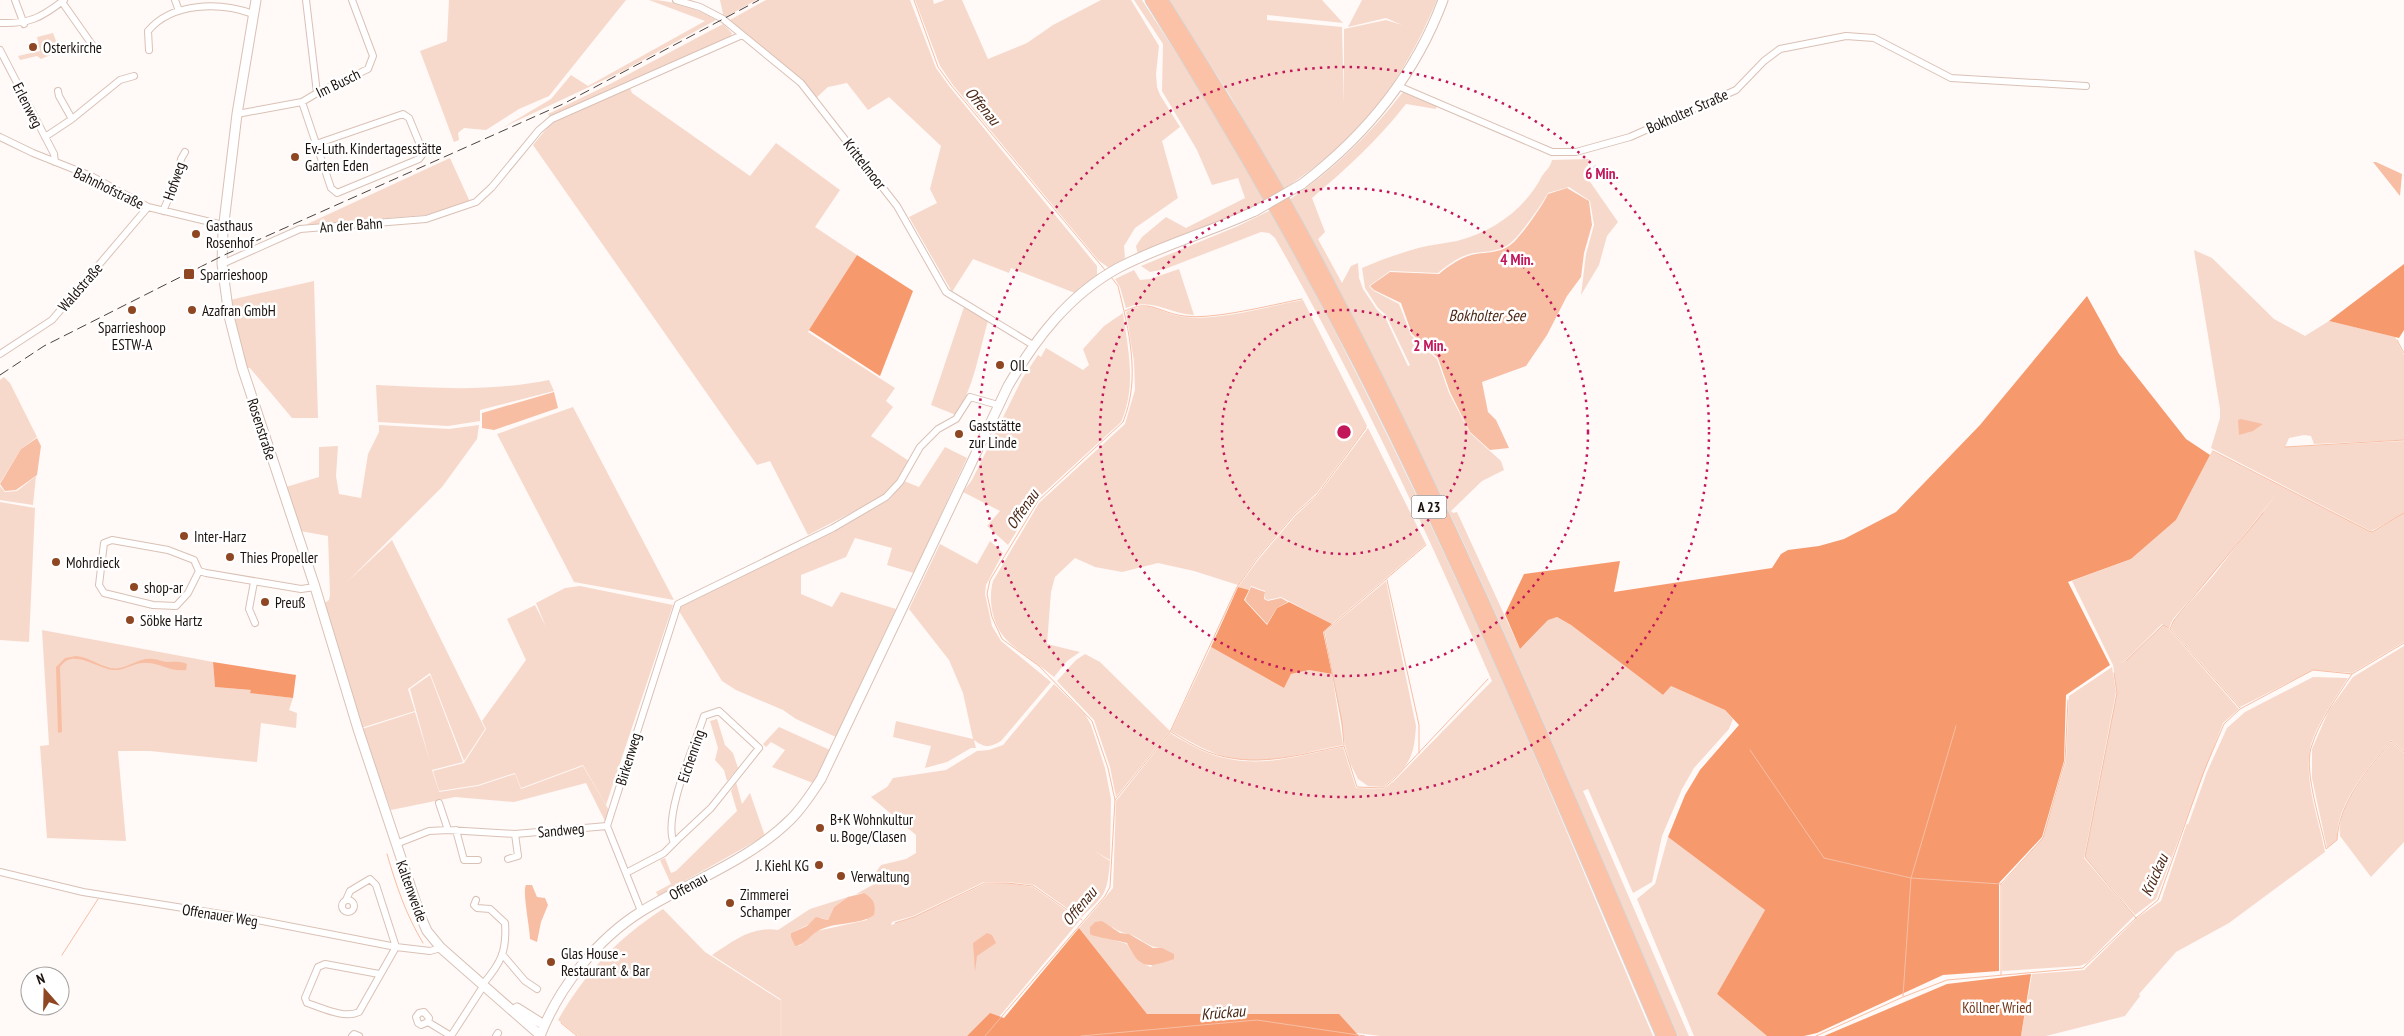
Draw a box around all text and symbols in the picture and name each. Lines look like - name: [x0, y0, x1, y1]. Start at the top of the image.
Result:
- place label: Osterkirche: [43, 38, 102, 57]
- marker: Osterkirche: [27, 41, 39, 53]
- street label: Im Busch: [313, 64, 363, 102]
- street label: Erlenweg: [9, 79, 47, 131]
- water label: Offenau: [961, 83, 1005, 130]
- street label: Bokholter Straße: [1643, 85, 1731, 137]
- street label: Krittelmoor: [839, 135, 891, 194]
- place label: Ev.-Luth. Kindertagesstätte Garten Eden: [305, 139, 442, 175]
- marker: Ev.-Luth. Kindertagesstätte Garten Eden: [289, 151, 301, 163]
- street label: Hofweg: [159, 159, 189, 203]
- street label: Bahnhofstraße: [71, 163, 147, 213]
- text: 6 Min.: [1585, 164, 1619, 183]
- street label: An der Bahn: [319, 213, 383, 237]
- place label: Gasthaus Rosenhof: [206, 216, 255, 252]
- marker: Gasthaus Rosenhof: [190, 228, 202, 240]
- text: 4 Min.: [1500, 250, 1534, 269]
- street label: Waldstraße: [54, 259, 106, 315]
- place label: Sparrieshoop: [200, 265, 268, 284]
- marker: Sparrieshoop: [182, 267, 196, 281]
- place label: Azafran GmbH: [202, 301, 276, 320]
- marker: Sparrieshoop ESTW-A: [126, 304, 138, 316]
- marker: Azafran GmbH: [186, 304, 198, 316]
- water label: Bokholter See: [1449, 305, 1527, 325]
- place label: Sparrieshoop ESTW-A: [98, 318, 166, 354]
- text: 2 Min.: [1413, 336, 1447, 355]
- place label: OIL: [1010, 356, 1029, 375]
- marker: OIL: [994, 359, 1006, 371]
- street label: Rosenstraße: [243, 396, 281, 462]
- place label: Gaststätte zur Linde: [969, 416, 1021, 452]
- centre of rings: [1335, 423, 1353, 441]
- marker: Gaststätte zur Linde: [953, 428, 965, 440]
- water label: Offenau: [1001, 484, 1043, 533]
- road number: A 23: [1412, 496, 1446, 518]
- place label: Inter-Harz: [194, 527, 246, 546]
- marker: Inter-Harz: [178, 530, 190, 542]
- place label: Thies Propeller: [240, 548, 319, 567]
- marker: Thies Propeller: [224, 551, 236, 563]
- place label: Mohrdieck: [66, 553, 120, 572]
- marker: Mohrdieck: [50, 556, 62, 568]
- place label: shop-ar: [144, 578, 184, 597]
- marker: shop-ar: [128, 581, 140, 593]
- place label: Preuß: [275, 593, 306, 612]
- marker: Preuß: [259, 596, 271, 608]
- place label: Söbke Hartz: [140, 611, 203, 630]
- marker: Söbke Hartz: [124, 614, 136, 626]
- street label: Eichenring: [673, 727, 709, 785]
- street label: Birkenweg: [611, 730, 645, 788]
- place label: B+K Wohnkultur u. Boge/Clasen: [830, 810, 914, 846]
- street label: Sandweg: [537, 818, 585, 842]
- marker: B+K Wohnkultur u. Boge/Clasen: [814, 822, 826, 834]
- water label: Krückau: [2136, 850, 2173, 899]
- place label: J. Kiehl KG: [755, 856, 809, 875]
- street label: Kaltenweide: [392, 858, 432, 924]
- marker: J. Kiehl KG: [813, 859, 825, 871]
- place label: Verwaltung: [850, 867, 910, 886]
- street label: Offenau: [665, 868, 711, 904]
- marker: Verwaltung: [835, 870, 847, 882]
- water label: Offenau: [1057, 882, 1101, 929]
- place label: Zimmerei Schamper: [740, 885, 792, 921]
- marker: Zimmerei Schamper: [724, 897, 736, 909]
- street label: Offenauer Weg: [181, 900, 259, 930]
- place label: Glas House - Restaurant & Bar: [561, 944, 651, 980]
- marker: Glas House - Restaurant & Bar: [545, 956, 557, 968]
- north arrow: [20, 966, 70, 1016]
- text: N: [34, 969, 47, 989]
- park label: Köllner Wried: [1962, 998, 2032, 1017]
- water label: Krückau: [1200, 1000, 1247, 1024]

